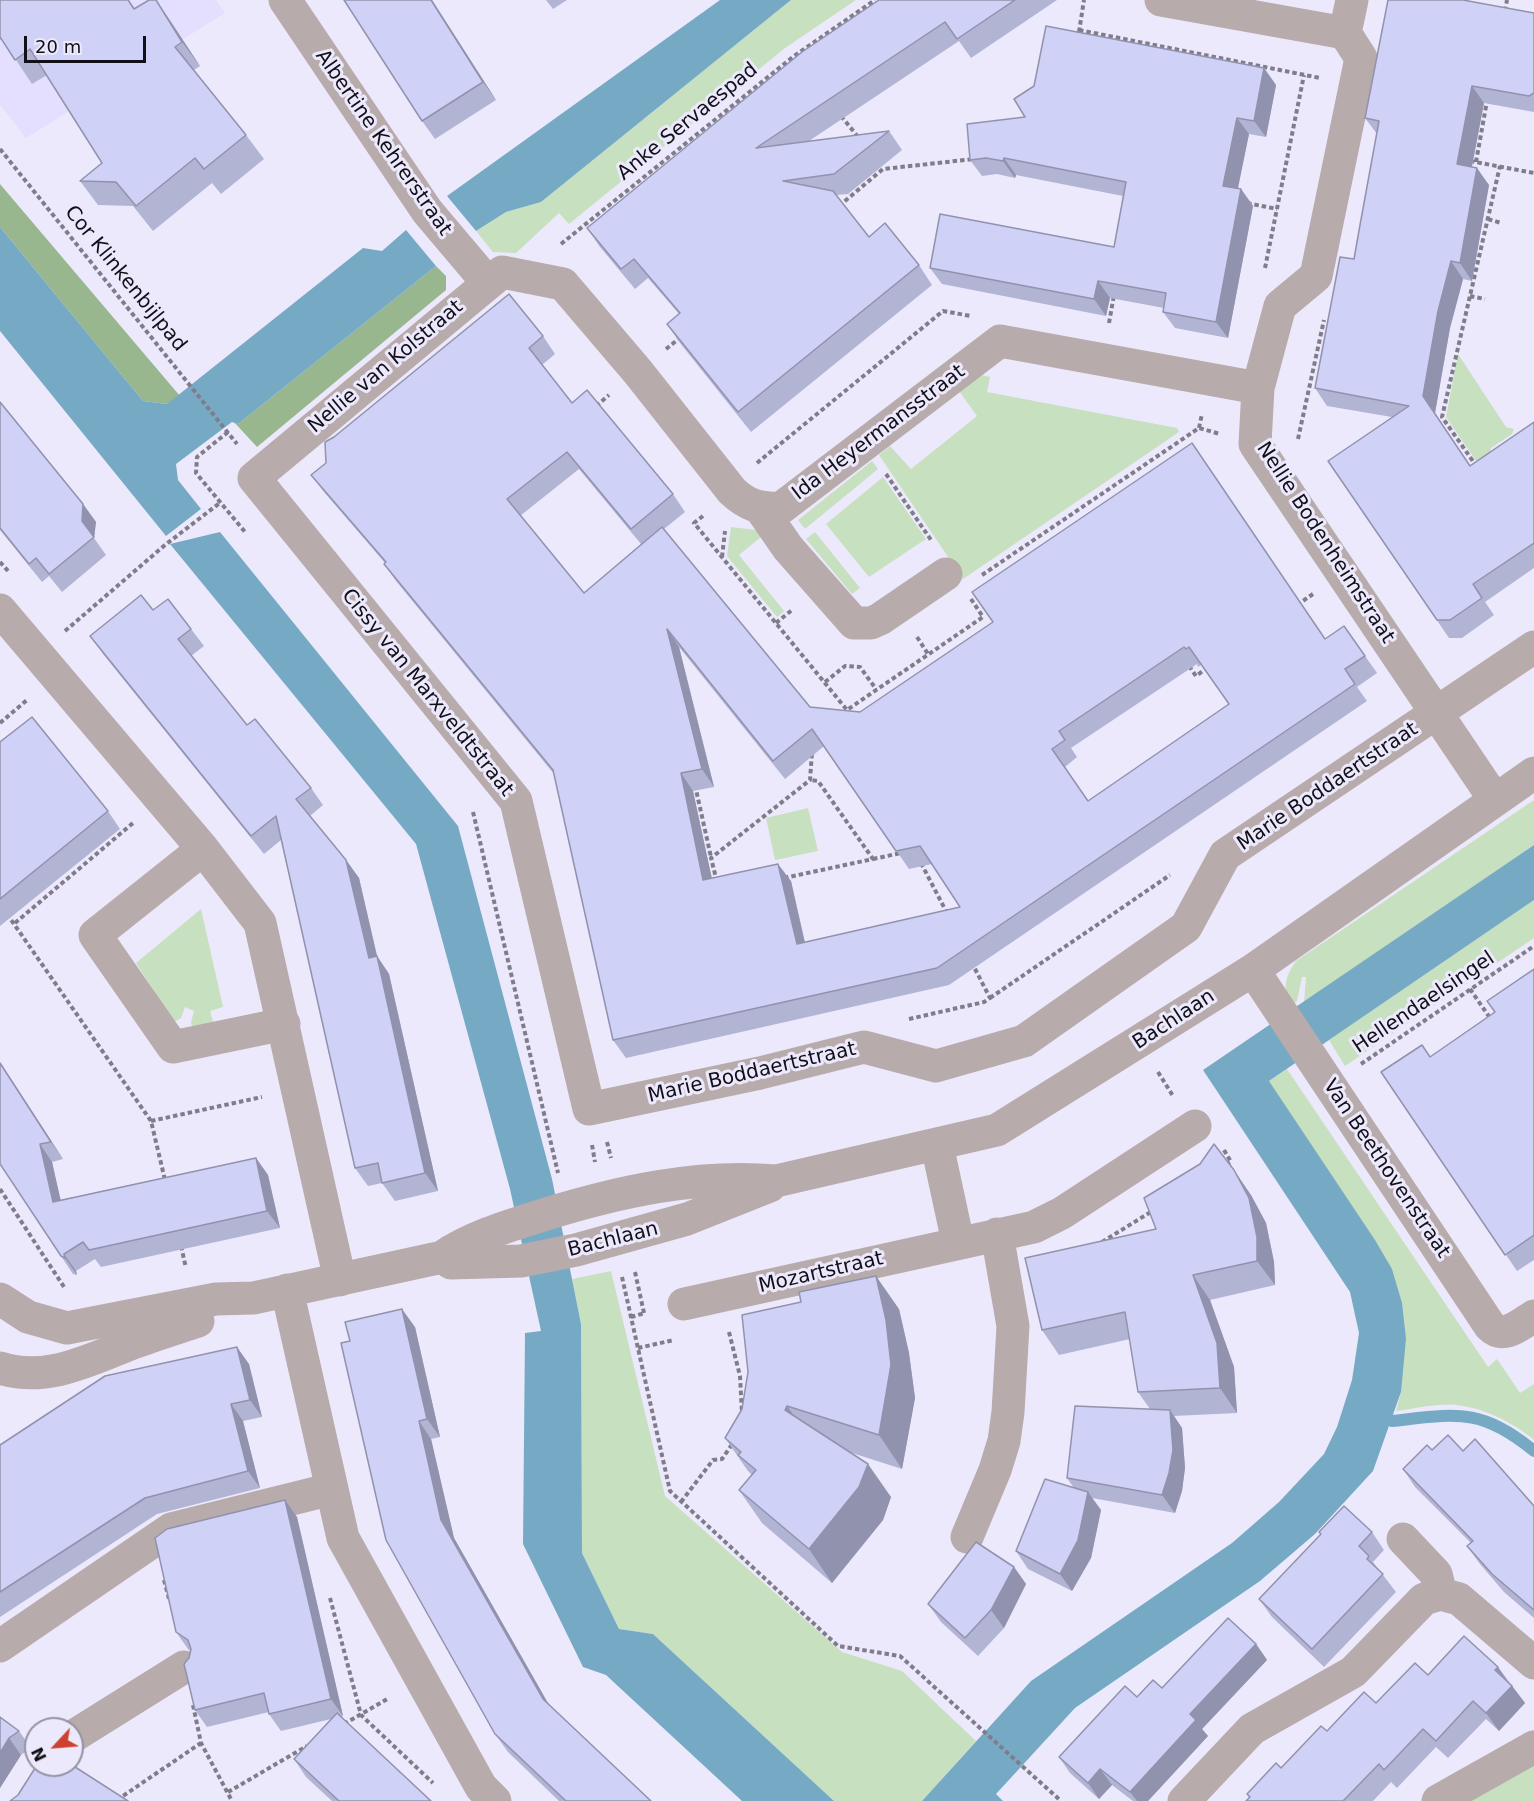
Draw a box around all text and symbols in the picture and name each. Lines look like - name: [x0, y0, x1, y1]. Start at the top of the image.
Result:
- scale bar: [27, 24, 148, 62]
- text: 20 m: [35, 36, 81, 57]
- street label: Albertine Kehrerstraat: [310, 45, 456, 241]
- street label: Anke Servaespad: [613, 58, 763, 186]
- street label: Cor Klinkenbijlpad: [59, 201, 191, 357]
- street label: Nellie van Kolstraat: [304, 295, 468, 439]
- street label: Ida Heyermansstraat: [788, 360, 970, 506]
- street label: Nellie Bodenheimstraat: [1251, 438, 1399, 648]
- street label: Cissy van Marxveldtstraat: [336, 585, 518, 801]
- street label: Marie Boddaertstraat: [1233, 718, 1423, 856]
- street label: Hellendaelsingel: [1349, 947, 1499, 1059]
- street label: Bachlaan: [1129, 985, 1219, 1055]
- street label: Marie Boddaertstraat: [646, 1037, 858, 1109]
- street label: Van Beethovenstraat: [1317, 1075, 1455, 1263]
- street label: Bachlaan: [565, 1217, 661, 1263]
- street label: Mozartstraat: [756, 1247, 886, 1299]
- north arrow: [24, 1717, 84, 1777]
- text: N: [28, 1744, 51, 1764]

